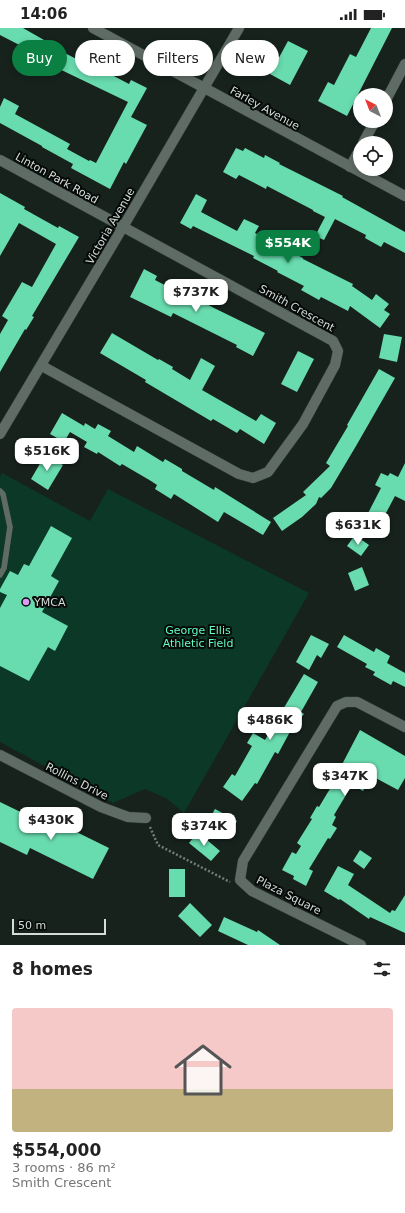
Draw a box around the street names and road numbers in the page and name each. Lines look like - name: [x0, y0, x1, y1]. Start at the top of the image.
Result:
- street label: Farley Avenue: [228, 84, 302, 133]
- street label: Linton Park Road: [13, 150, 100, 207]
- street label: Victoria Avenue: [83, 186, 138, 267]
- street label: Smith Crescent: [257, 282, 337, 335]
- street label: Rollins Drive: [43, 760, 110, 803]
- street label: Plaza Square: [254, 873, 324, 917]

